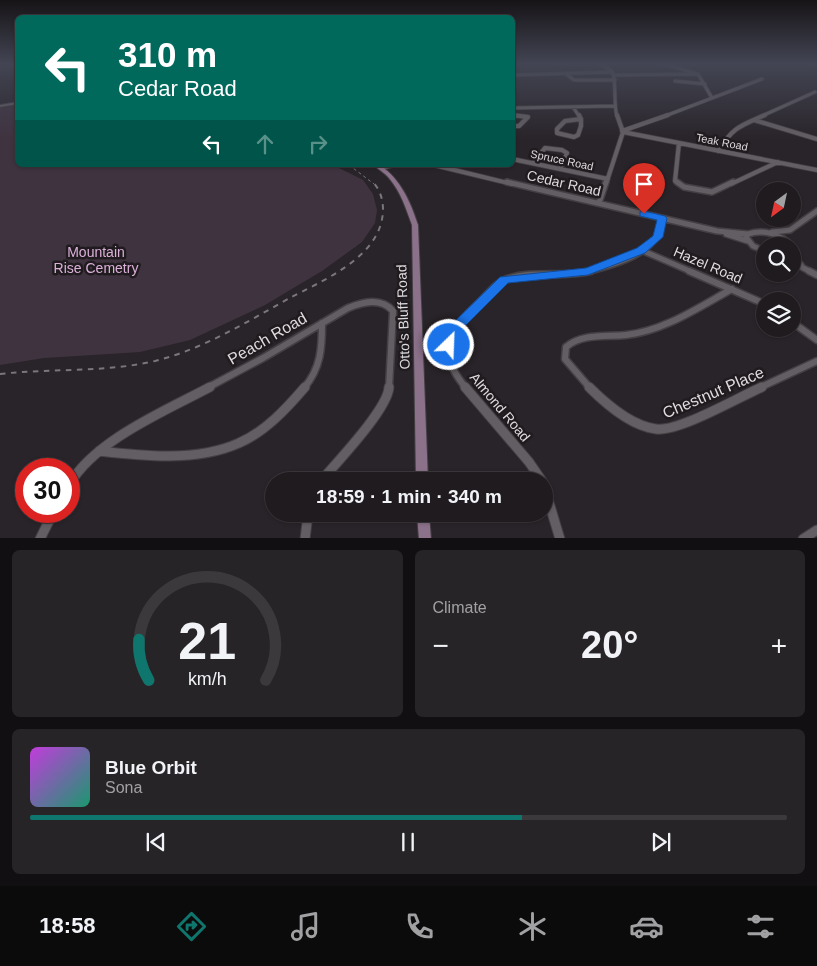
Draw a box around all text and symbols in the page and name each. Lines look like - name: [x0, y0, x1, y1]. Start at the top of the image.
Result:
- icon: left: [35, 35, 100, 100]
- text: 310 m: [118, 35, 217, 74]
- text: Cedar Road: [118, 76, 237, 101]
- icon: left: [198, 130, 226, 158]
- icon: ahead: [251, 130, 279, 158]
- icon: right: [304, 130, 332, 158]
- street label: Teak Road: [695, 131, 749, 153]
- street label: Spruce Road: [529, 147, 595, 173]
- pin: [623, 163, 665, 214]
- street label: Cedar Road: [525, 167, 603, 199]
- icon: arrive: [630, 170, 658, 198]
- north arrow: [756, 182, 801, 228]
- map controls: [756, 182, 801, 337]
- button: search: [756, 237, 801, 282]
- street label: Hazel Road: [671, 243, 745, 287]
- park label: Mountain Rise Cemetry: [54, 244, 138, 276]
- street label: Otto's Bluff Road: [393, 264, 413, 370]
- button: layers: [756, 292, 801, 337]
- street label: Peach Road: [225, 309, 310, 368]
- position arrow: [422, 318, 474, 370]
- street label: Chestnut Place: [660, 363, 767, 421]
- street label: Almond Road: [467, 369, 533, 445]
- speed limit sign: 30: [15, 458, 80, 523]
- text: 18:59 · 1 min · 340 m: [316, 486, 502, 507]
- text: Climate: [433, 599, 487, 616]
- text: 21: [178, 612, 236, 670]
- text: 20°: [581, 624, 638, 666]
- text: −: [433, 630, 449, 661]
- text: +: [771, 630, 787, 661]
- text: km/h: [188, 669, 227, 689]
- text: Blue Orbit: [105, 757, 197, 778]
- text: Sona: [105, 779, 142, 796]
- icon: previous: [142, 828, 170, 856]
- icon: pause: [394, 828, 422, 856]
- icon: next: [647, 828, 675, 856]
- icon: directions: [174, 909, 209, 944]
- icon: music: [288, 909, 323, 944]
- icon: phone: [402, 909, 437, 944]
- icon: climate: [515, 909, 550, 944]
- icon: car: [629, 909, 664, 944]
- icon: filters: [743, 909, 778, 944]
- text: 18:58: [39, 913, 96, 938]

